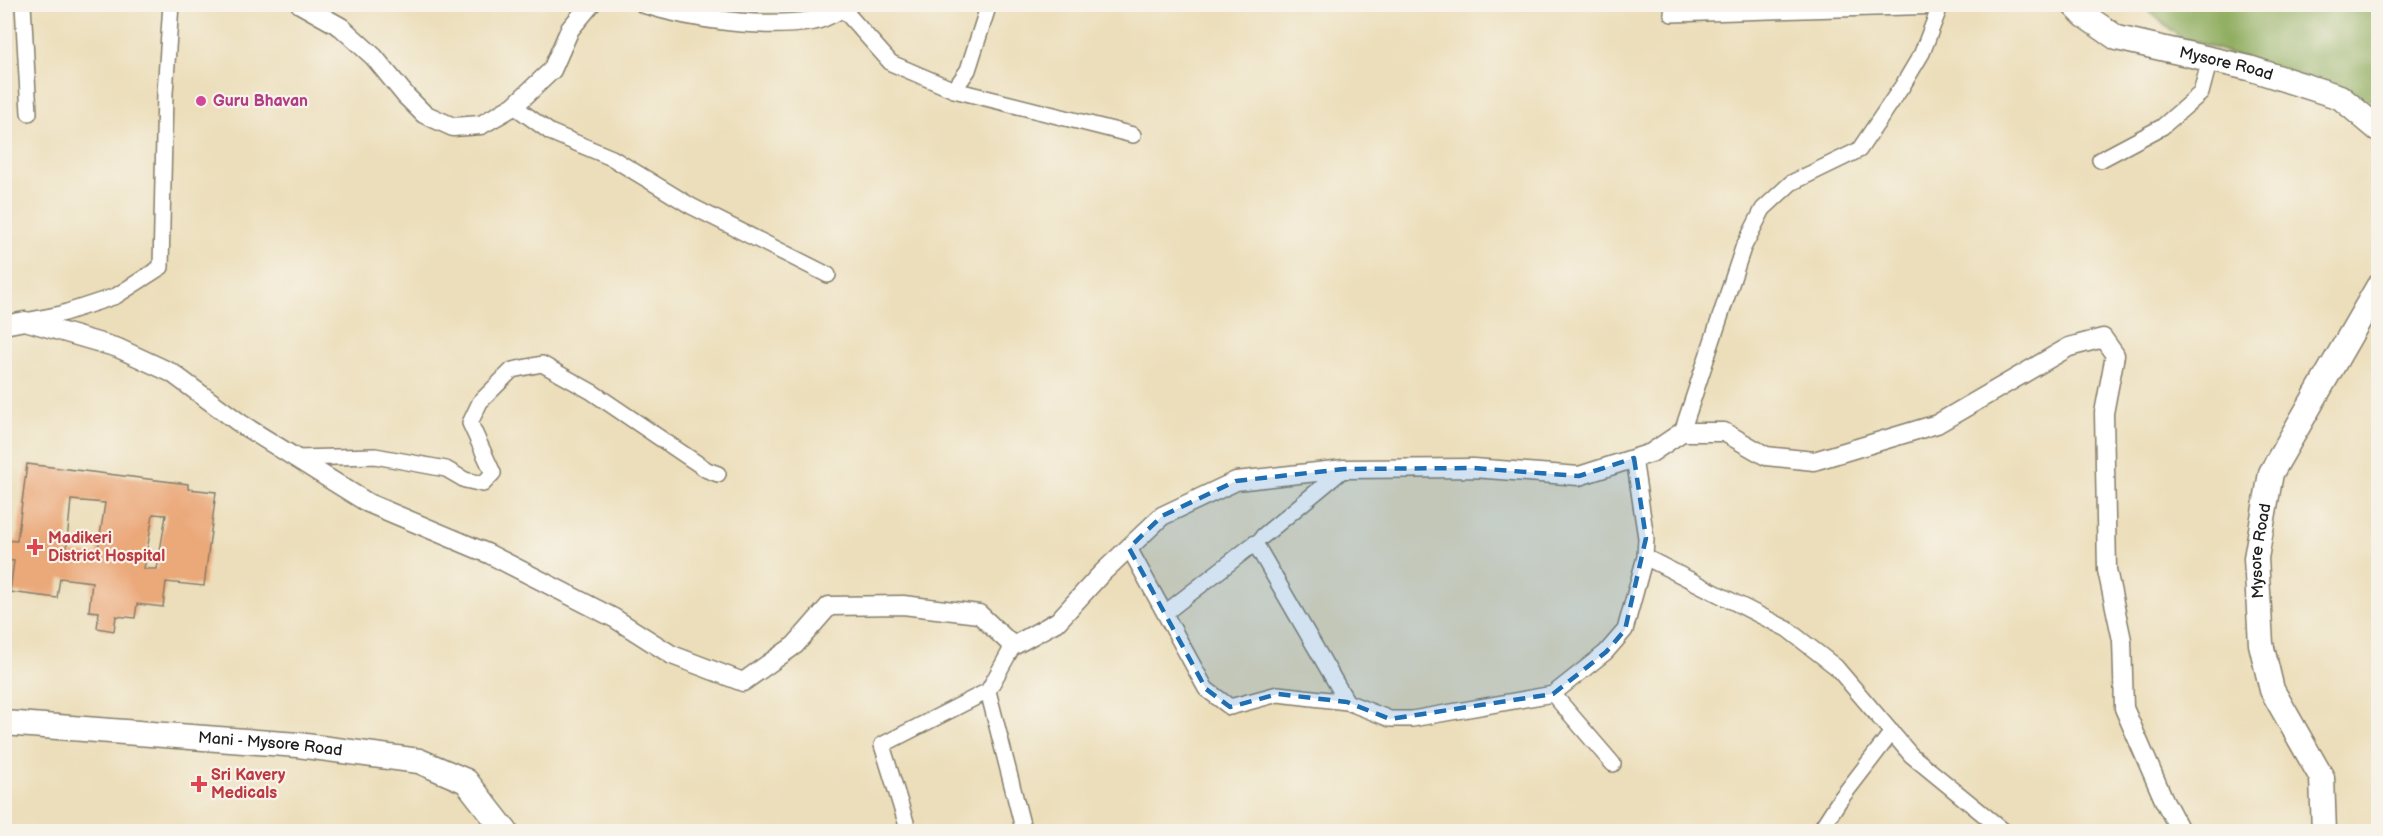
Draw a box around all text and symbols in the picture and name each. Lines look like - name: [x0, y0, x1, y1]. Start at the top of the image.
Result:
- street label: Mysore Road: [2178, 43, 2276, 85]
- place label: Guru Bhavan: [213, 92, 308, 111]
- marker: Guru Bhavan: [194, 94, 208, 108]
- street label: Mysore Road: [2246, 502, 2275, 599]
- place label: Madikeri District Hospital: [48, 529, 165, 566]
- marker: Madikeri District Hospital: [26, 538, 44, 556]
- street label: Mani - Mysore Road: [197, 728, 343, 760]
- place label: Sri Kavery Medicals: [211, 766, 286, 803]
- marker: Sri Kavery Medicals: [192, 777, 206, 791]

